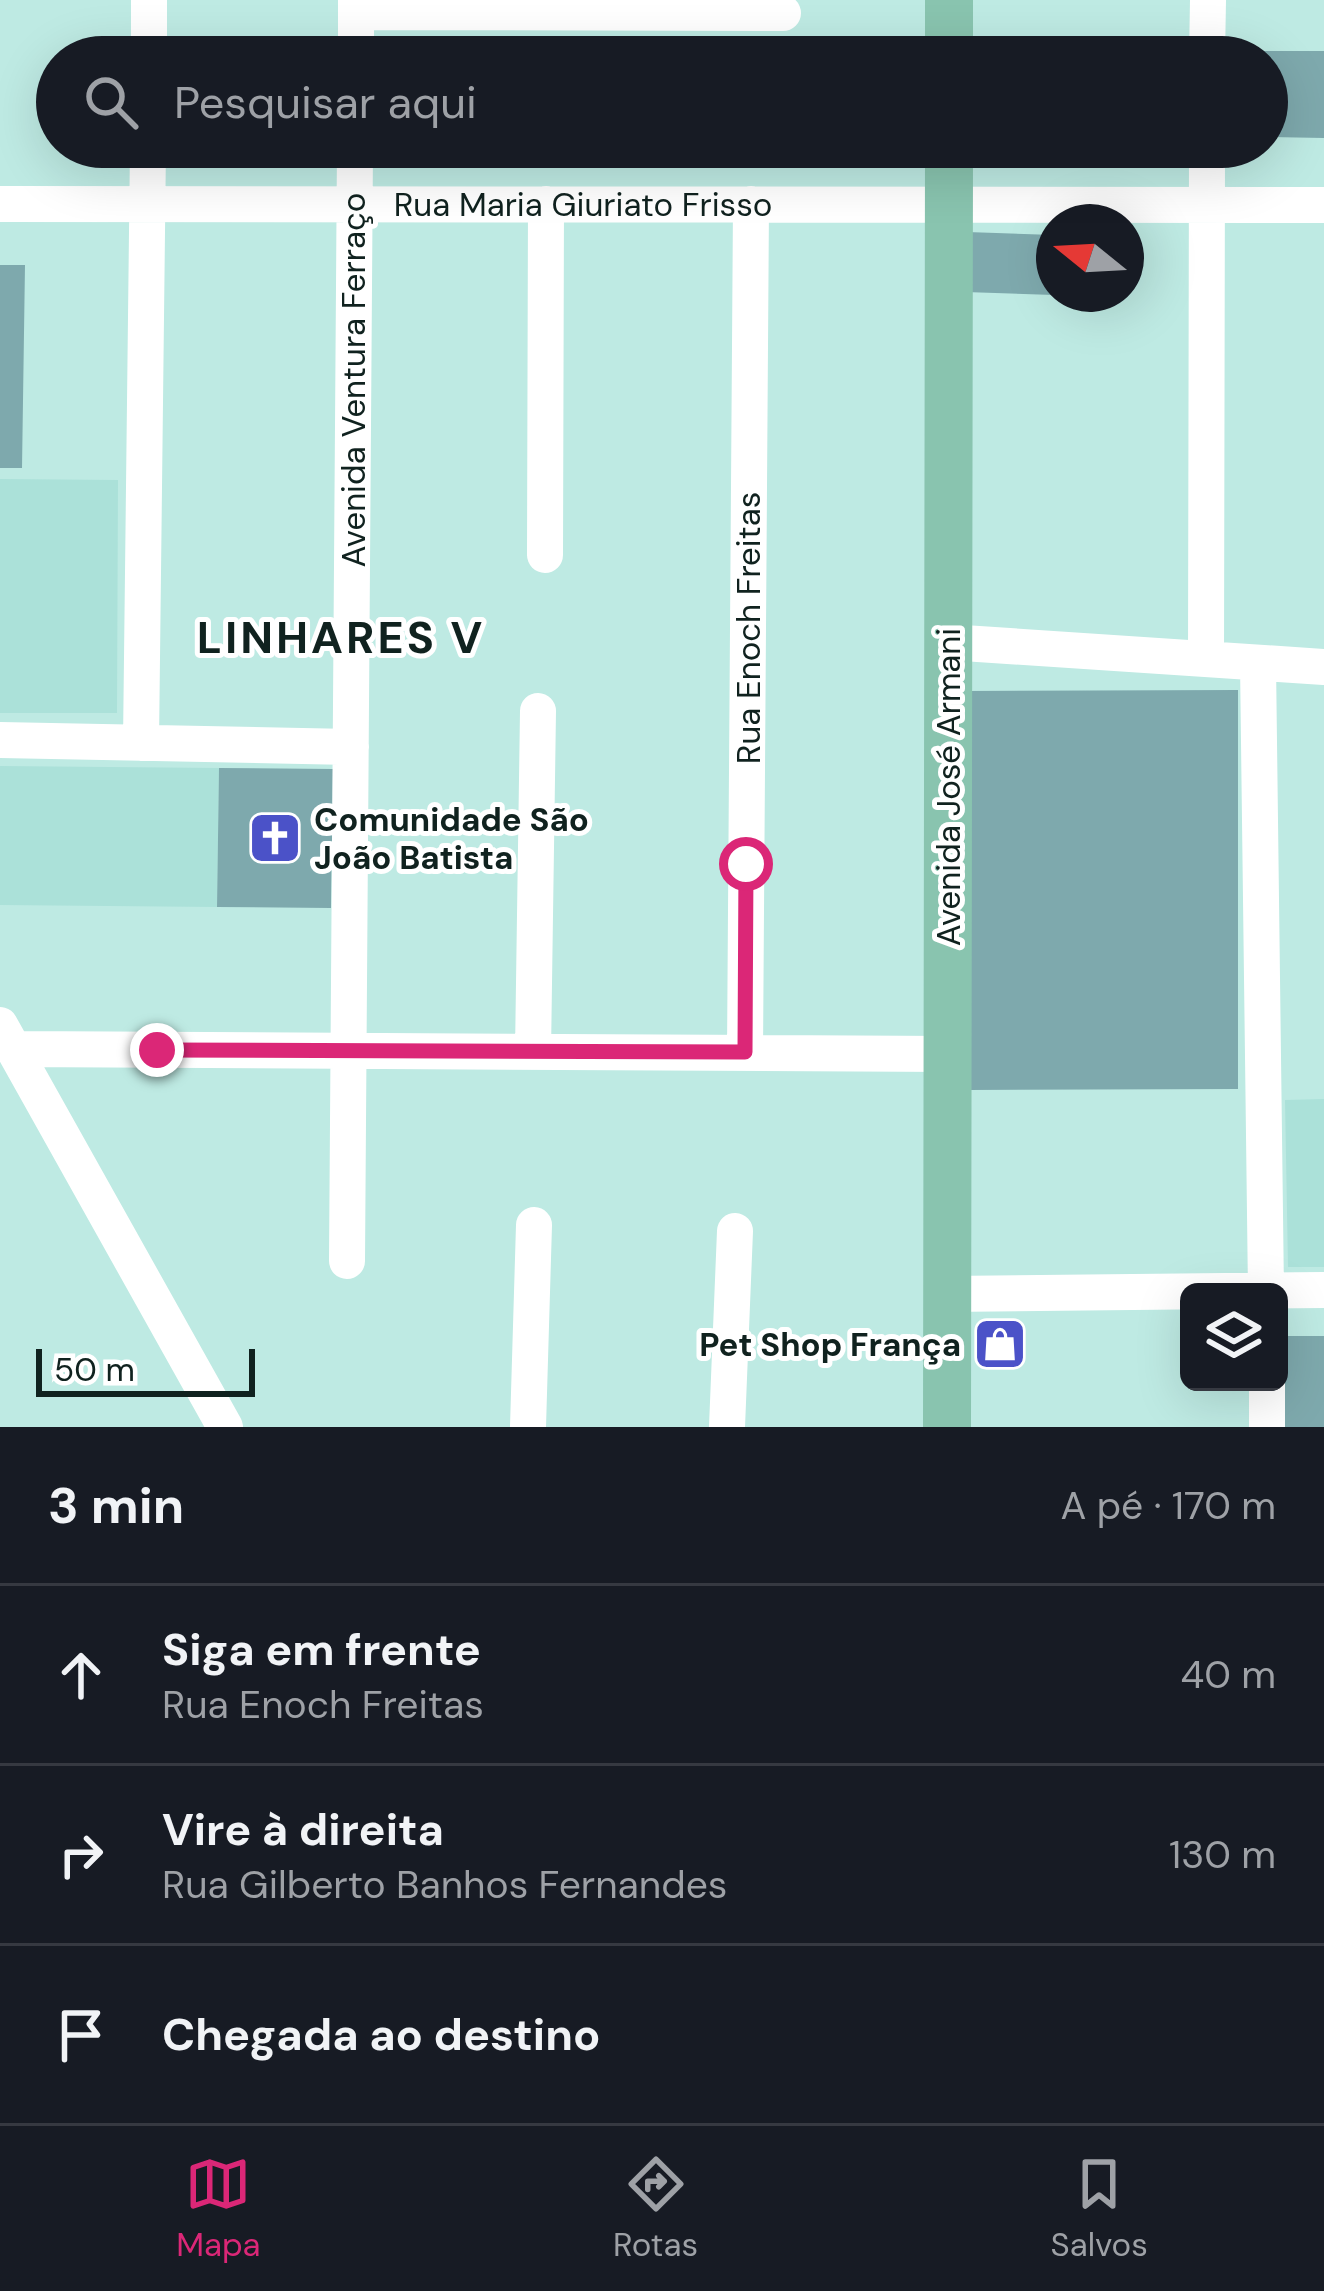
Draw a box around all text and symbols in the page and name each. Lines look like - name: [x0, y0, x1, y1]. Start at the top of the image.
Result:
- search box: [36, 36, 1288, 168]
- icon: search: [78, 69, 144, 135]
- text: Pesquisar aqui: [174, 73, 477, 132]
- street label: Rua Maria Giuriato Frisso: [394, 183, 772, 226]
- street label: Avenida Ventura Ferraço: [332, 193, 375, 567]
- north arrow: [1036, 204, 1144, 312]
- street label: Rua Enoch Freitas: [727, 492, 770, 764]
- district label: LINHARES V: [197, 608, 485, 667]
- street label: Avenida José Armani: [927, 628, 970, 946]
- place label: Comunidade São João Batista: [314, 798, 589, 879]
- church icon: Comunidade São João Batista: [247, 810, 303, 866]
- route start: [719, 837, 773, 891]
- route end: [130, 1023, 184, 1077]
- map controls: [1180, 1283, 1288, 1391]
- button: layers: [1180, 1283, 1288, 1391]
- shop icon: Pet Shop França: [972, 1316, 1028, 1372]
- place label: Pet Shop França: [699, 1323, 961, 1366]
- scale bar: [36, 1343, 255, 1396]
- text: 50 m: [54, 1348, 135, 1391]
- text: 3 min: [48, 1472, 184, 1539]
- text: A pé · 170 m: [1060, 1480, 1276, 1531]
- text: Siga em frente: [162, 1620, 481, 1679]
- icon: ahead: [48, 1642, 114, 1708]
- text: 40 m: [1181, 1649, 1276, 1700]
- text: Rua Enoch Freitas: [162, 1679, 484, 1730]
- text: Vire à direita: [162, 1800, 444, 1859]
- icon: right: [48, 1822, 114, 1888]
- text: 130 m: [1169, 1829, 1276, 1880]
- text: Rua Gilberto Banhos Fernandes: [162, 1859, 727, 1910]
- icon: arrive: [48, 2002, 114, 2068]
- text: Chegada ao destino: [162, 2005, 600, 2064]
- tab: Mapa: [176, 2151, 261, 2266]
- tab: Rotas: [613, 2151, 698, 2266]
- tab: Salvos: [1051, 2151, 1148, 2266]

